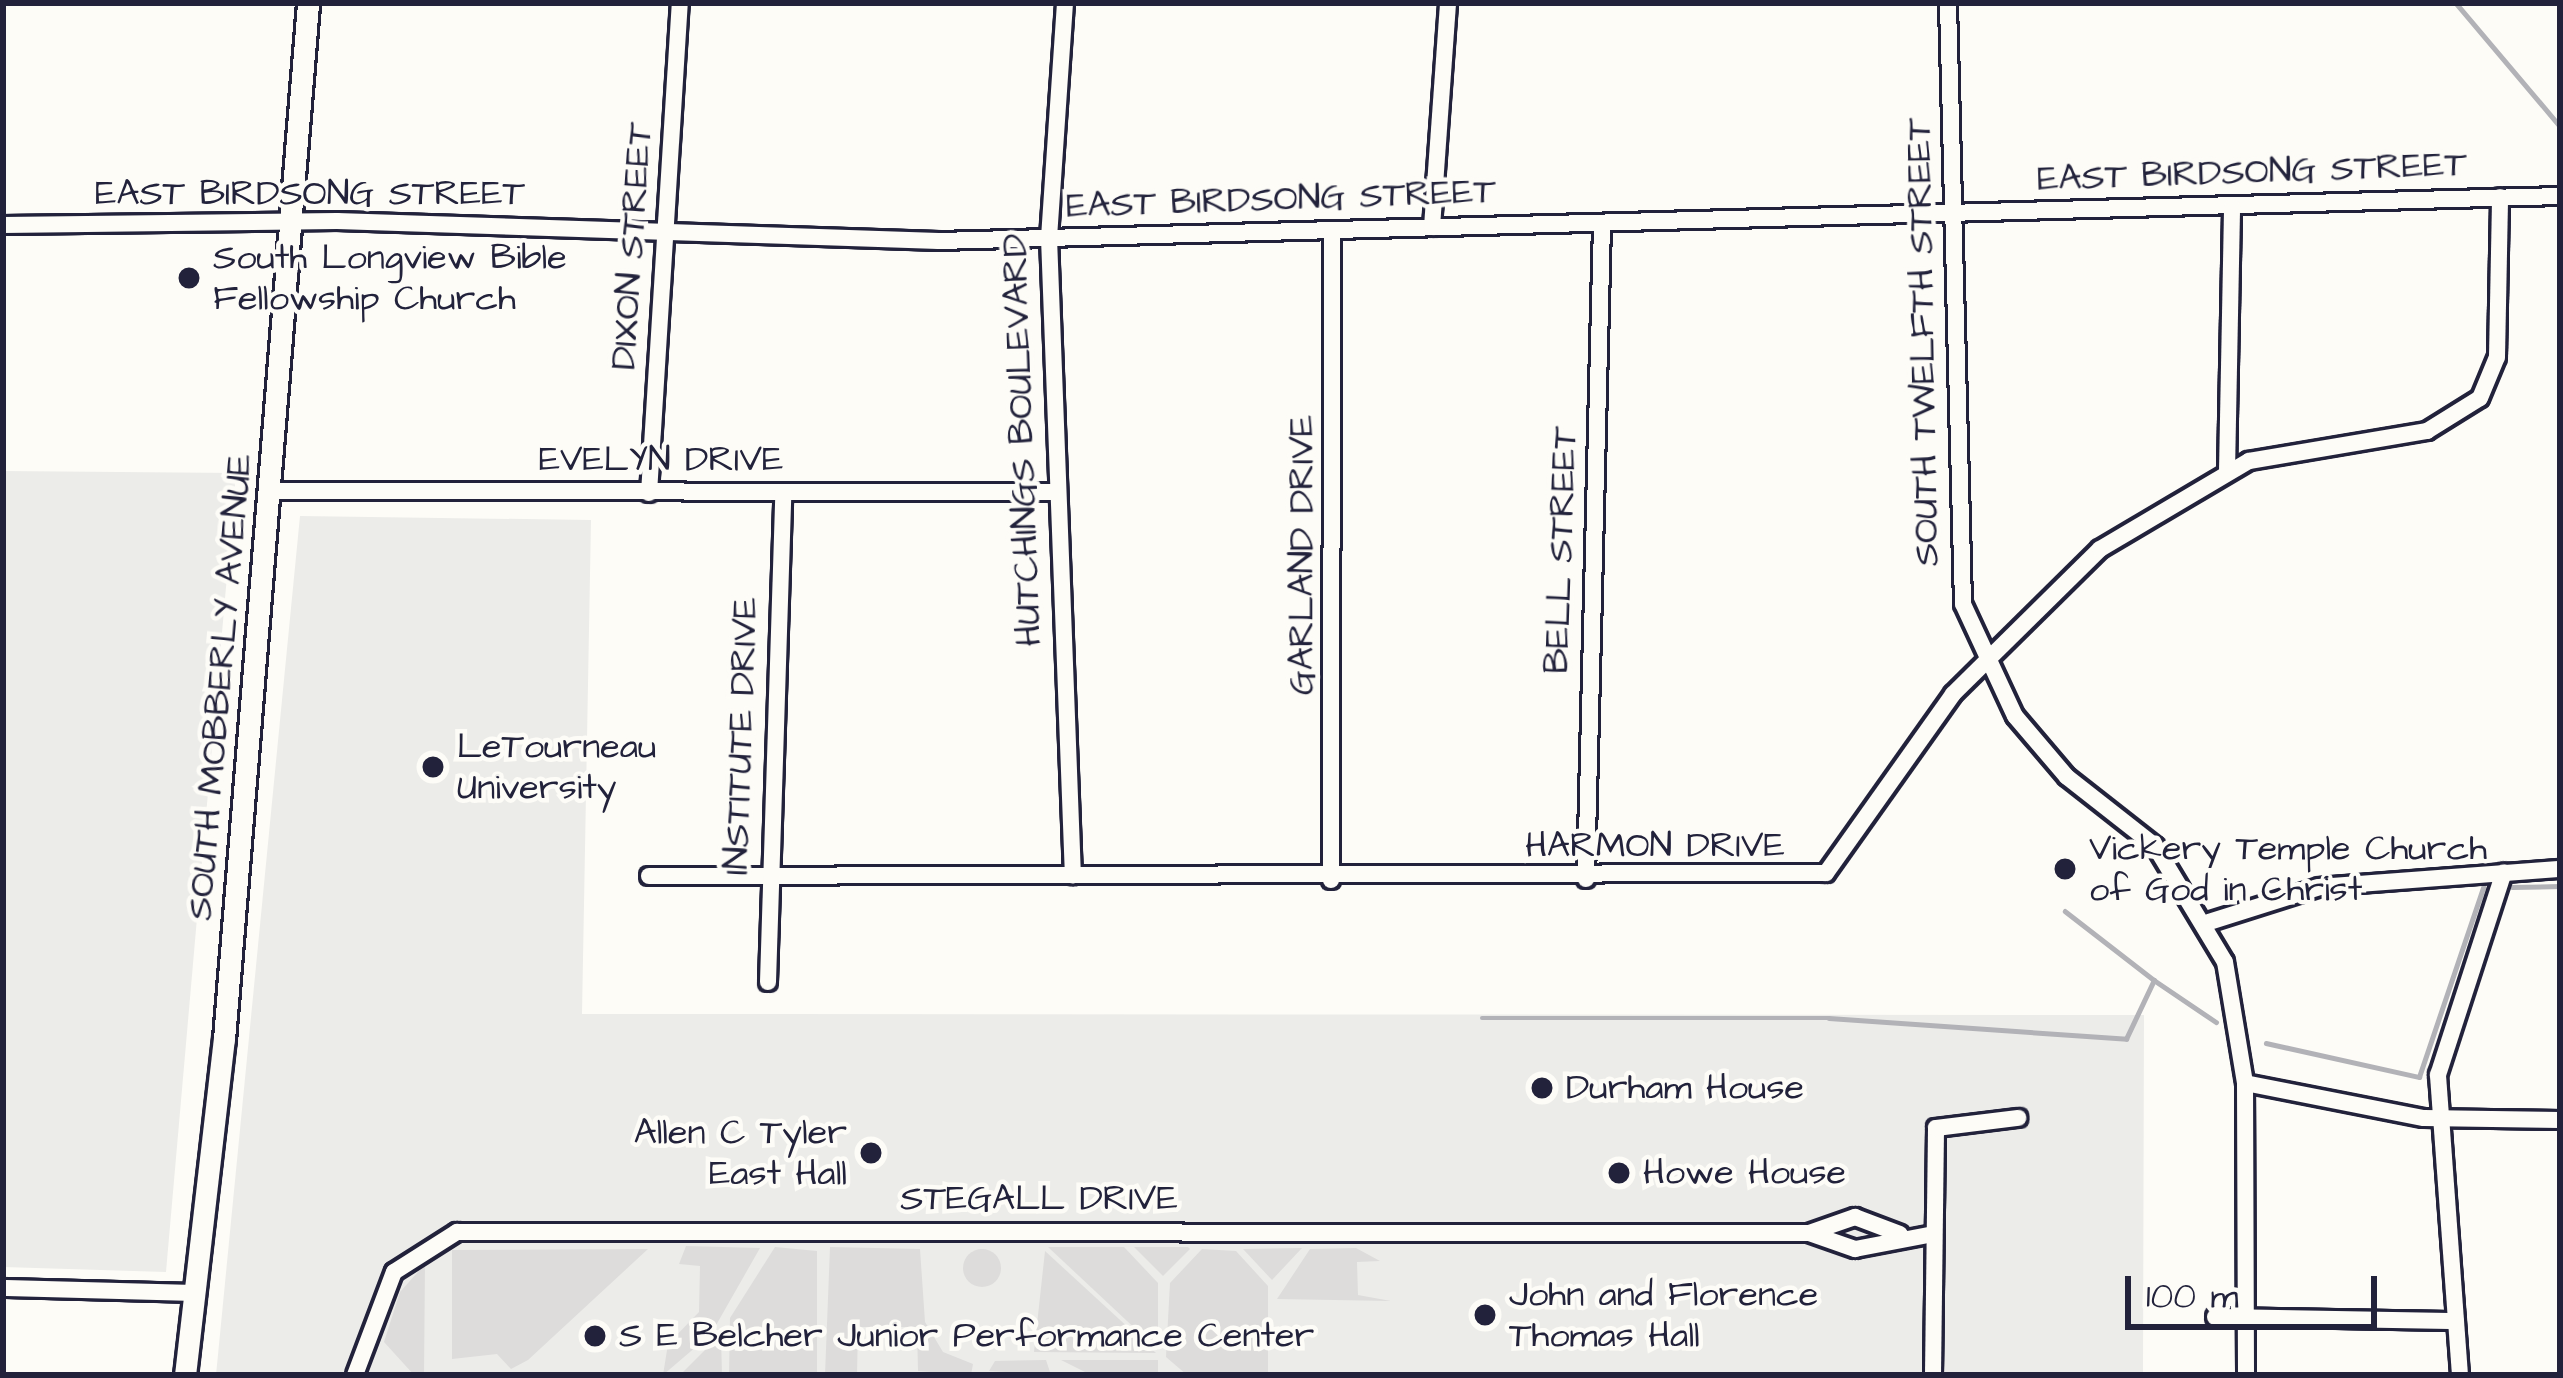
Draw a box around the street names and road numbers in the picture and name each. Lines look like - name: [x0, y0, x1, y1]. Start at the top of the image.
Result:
- street label: SOUTH TWELFTH STREET: [1897, 117, 1949, 567]
- street label: DIXON STREET: [602, 121, 662, 371]
- street label: EAST BIRDSONG STREET: [2036, 143, 2468, 201]
- street label: EAST BIRDSONG STREET: [1065, 170, 1497, 228]
- street label: EAST BIRDSONG STREET: [95, 172, 525, 216]
- street label: HUTCHINGS BOULEVARD: [993, 233, 1051, 647]
- street label: GARLAND DRIVE: [1280, 415, 1324, 695]
- street label: BELL STREET: [1535, 426, 1587, 674]
- street label: EVELYN DRIVE: [539, 438, 783, 482]
- street label: SOUTH MOBBERLY AVENUE: [178, 452, 262, 922]
- street label: INSTITUTE DRIVE: [715, 596, 767, 876]
- street label: HARMON DRIVE: [1525, 824, 1785, 868]
- street label: STEGALL DRIVE: [900, 1177, 1178, 1221]

